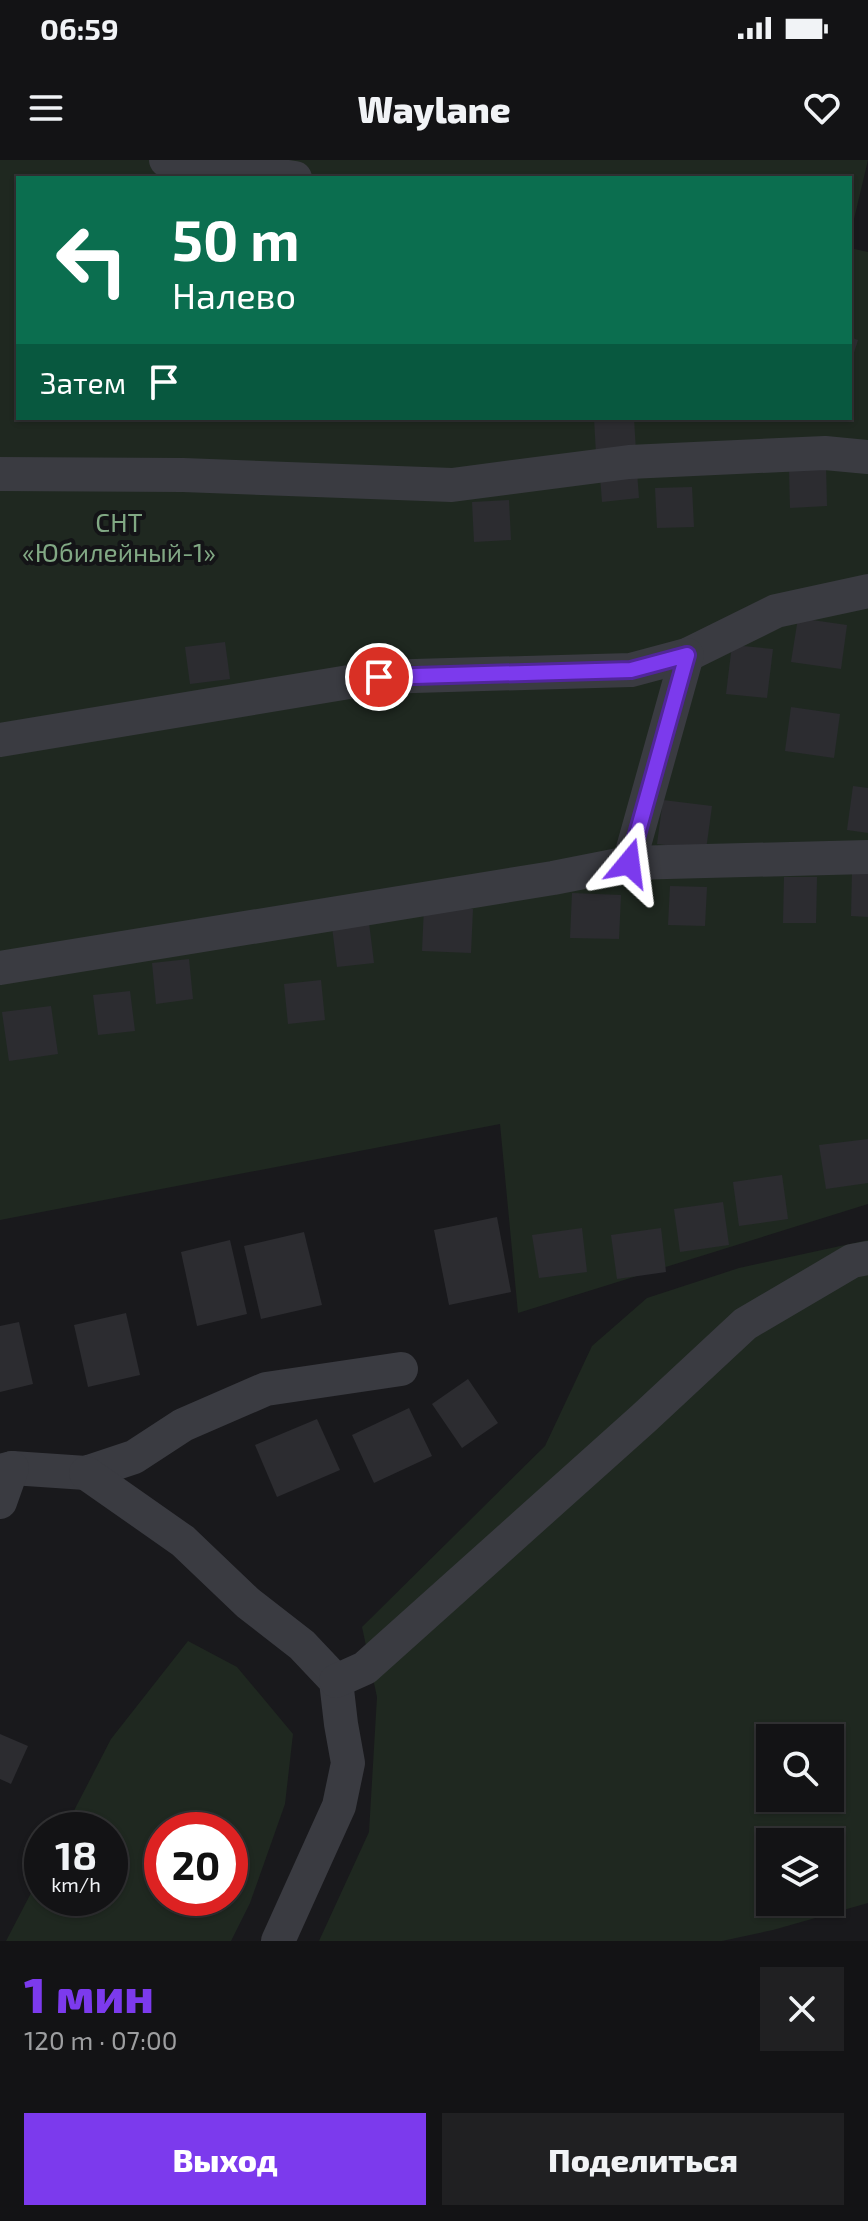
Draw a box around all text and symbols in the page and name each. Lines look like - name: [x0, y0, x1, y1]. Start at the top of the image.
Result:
- text: 06:59: [40, 10, 119, 46]
- icon: menu: [24, 86, 68, 130]
- icon: heart: [800, 86, 844, 130]
- text: Waylane: [357, 87, 511, 130]
- text: 50 m: [172, 205, 300, 272]
- icon: left: [40, 208, 144, 312]
- text: Налево: [172, 273, 296, 316]
- icon: arrive: [142, 360, 186, 404]
- text: Затем: [40, 364, 126, 400]
- park label: СНТ «Юбилейный-1»: [22, 506, 216, 567]
- pin: [345, 643, 413, 711]
- icon: arrive: [357, 655, 401, 699]
- position arrow: [587, 821, 671, 905]
- map controls: [756, 1724, 844, 1916]
- button: search: [756, 1724, 844, 1812]
- speed limit sign: 20: [144, 1812, 248, 1916]
- button: layers: [756, 1828, 844, 1916]
- text: 18: [55, 1830, 97, 1878]
- text: km/h: [51, 1872, 101, 1896]
- text: 1 мин: [24, 1965, 154, 2023]
- button: close: [760, 1967, 844, 2051]
- text: 120 m · 07:00: [24, 2024, 177, 2055]
- button: Выход: [24, 2113, 426, 2205]
- button: Поделиться: [442, 2113, 844, 2205]

